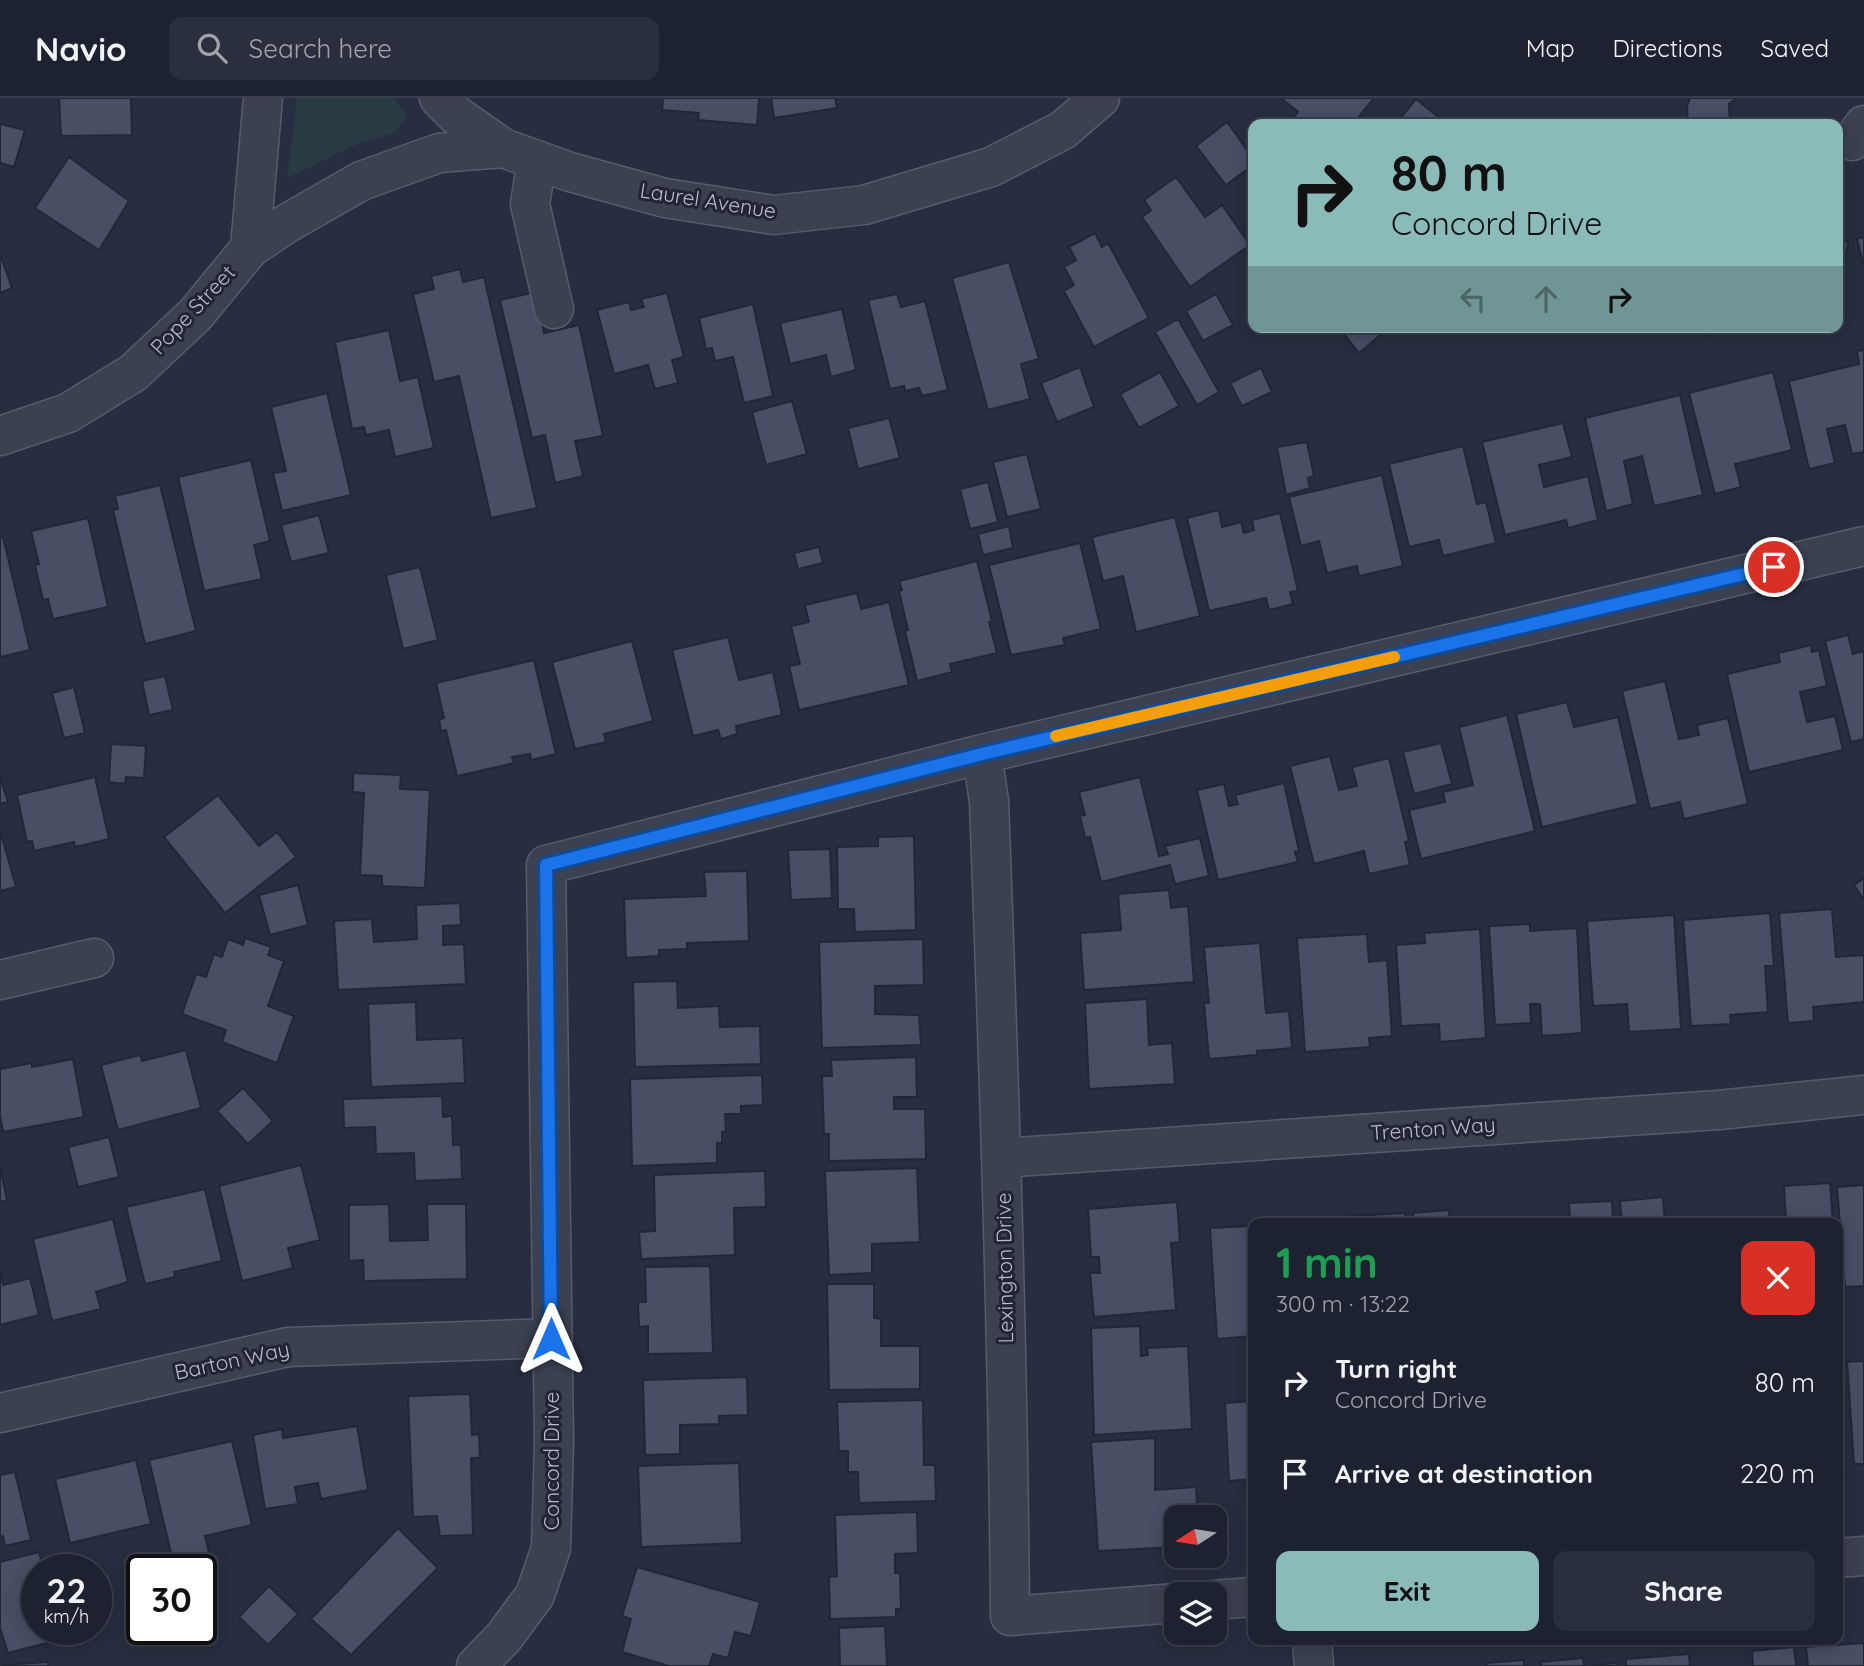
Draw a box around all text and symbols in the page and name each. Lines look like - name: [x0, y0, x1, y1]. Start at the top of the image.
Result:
- search box: [169, 17, 659, 80]
- text: Navio: [35, 28, 127, 69]
- icon: search: [193, 29, 231, 67]
- text: Search here: [249, 32, 392, 65]
- text: Map: [1526, 33, 1575, 63]
- text: Directions: [1613, 33, 1723, 63]
- text: Saved: [1761, 33, 1829, 63]
- text: 80 m: [1391, 142, 1507, 203]
- icon: right: [1276, 147, 1367, 238]
- street label: Laurel Avenue: [638, 176, 778, 224]
- text: Concord Drive: [1391, 203, 1602, 243]
- street label: Pope Street: [144, 259, 240, 359]
- icon: left: [1454, 280, 1492, 318]
- icon: ahead: [1527, 280, 1565, 318]
- icon: right: [1600, 280, 1638, 318]
- pin: [1744, 537, 1804, 597]
- icon: arrive: [1755, 548, 1793, 586]
- street label: Trenton Way: [1369, 1111, 1496, 1145]
- street label: Lexington Drive: [990, 1192, 1018, 1344]
- text: 1 min: [1276, 1236, 1378, 1289]
- button: close: [1741, 1241, 1815, 1315]
- text: 300 m · 13:22: [1276, 1289, 1410, 1318]
- position arrow: [514, 1302, 588, 1376]
- street label: Barton Way: [172, 1335, 292, 1385]
- text: Turn right: [1335, 1352, 1457, 1385]
- icon: right: [1276, 1364, 1314, 1402]
- text: 80 m: [1755, 1366, 1815, 1399]
- text: Concord Drive: [1335, 1385, 1487, 1414]
- street label: Concord Drive: [538, 1392, 564, 1530]
- icon: arrive: [1276, 1455, 1314, 1493]
- text: Arrive at destination: [1335, 1457, 1593, 1490]
- text: 220 m: [1740, 1457, 1815, 1490]
- north arrow: [1164, 1505, 1227, 1568]
- map controls: [1164, 1505, 1227, 1645]
- button: Exit: [1276, 1551, 1539, 1631]
- button: Share: [1553, 1551, 1815, 1631]
- speed limit sign: 30: [126, 1554, 217, 1645]
- text: 22: [47, 1568, 86, 1612]
- button: layers: [1164, 1582, 1227, 1645]
- text: km/h: [44, 1605, 89, 1628]

